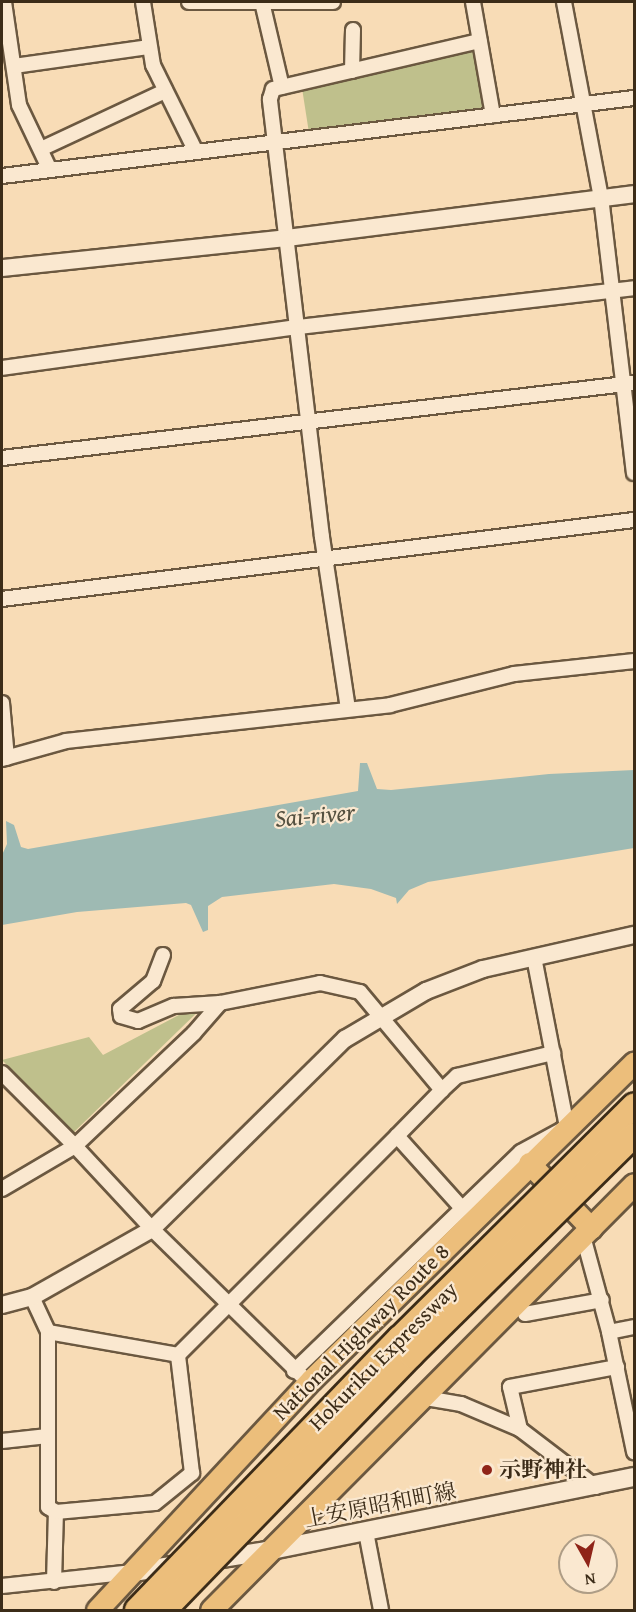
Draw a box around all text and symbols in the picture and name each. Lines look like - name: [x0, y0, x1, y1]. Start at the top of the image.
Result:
- water label: Sai-river: [274, 797, 356, 833]
- street label: National Highway Route 8: [267, 1238, 455, 1426]
- street label: Hokuriku Expressway: [303, 1276, 463, 1436]
- place label: 示野神社: [499, 1457, 587, 1483]
- marker: 示野神社: [480, 1463, 494, 1477]
- street label: 上安原昭和町線: [302, 1477, 458, 1533]
- north arrow: [558, 1534, 618, 1594]
- text: N: [583, 1567, 597, 1592]

